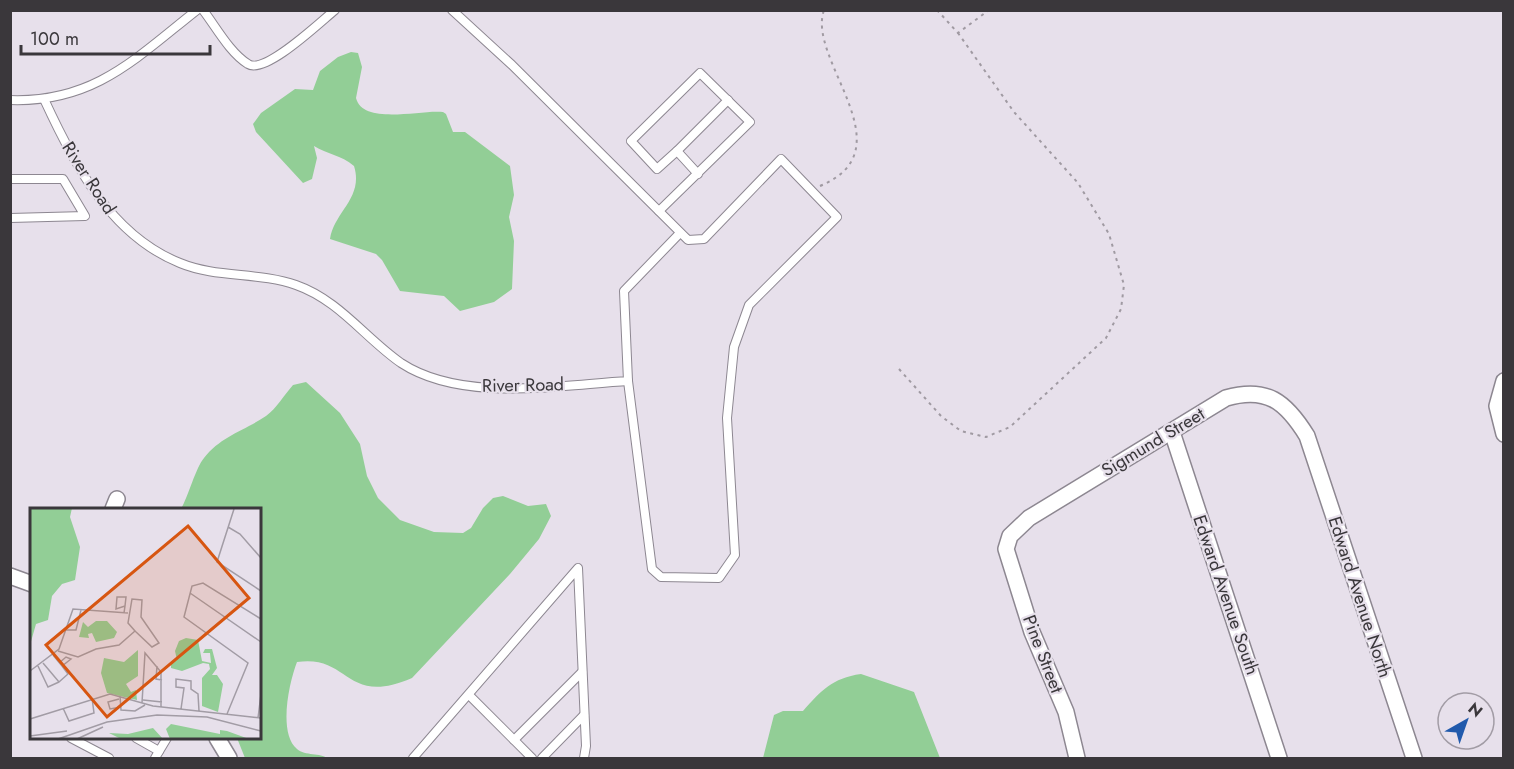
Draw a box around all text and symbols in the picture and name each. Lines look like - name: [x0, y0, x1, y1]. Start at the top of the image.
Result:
- scale bar: [21, 18, 210, 56]
- text: 100 m: [30, 26, 79, 52]
- street label: River Road: [56, 136, 122, 220]
- street label: River Road: [482, 371, 564, 399]
- street label: Sigmund Street: [1096, 401, 1210, 483]
- inset map: [30, 508, 261, 739]
- street label: Edward Avenue South: [1186, 512, 1266, 678]
- street label: Edward Avenue North: [1322, 513, 1398, 681]
- street label: Pine Street: [1016, 611, 1070, 697]
- north arrow: [1436, 691, 1496, 751]
- text: N: [1463, 697, 1488, 723]

